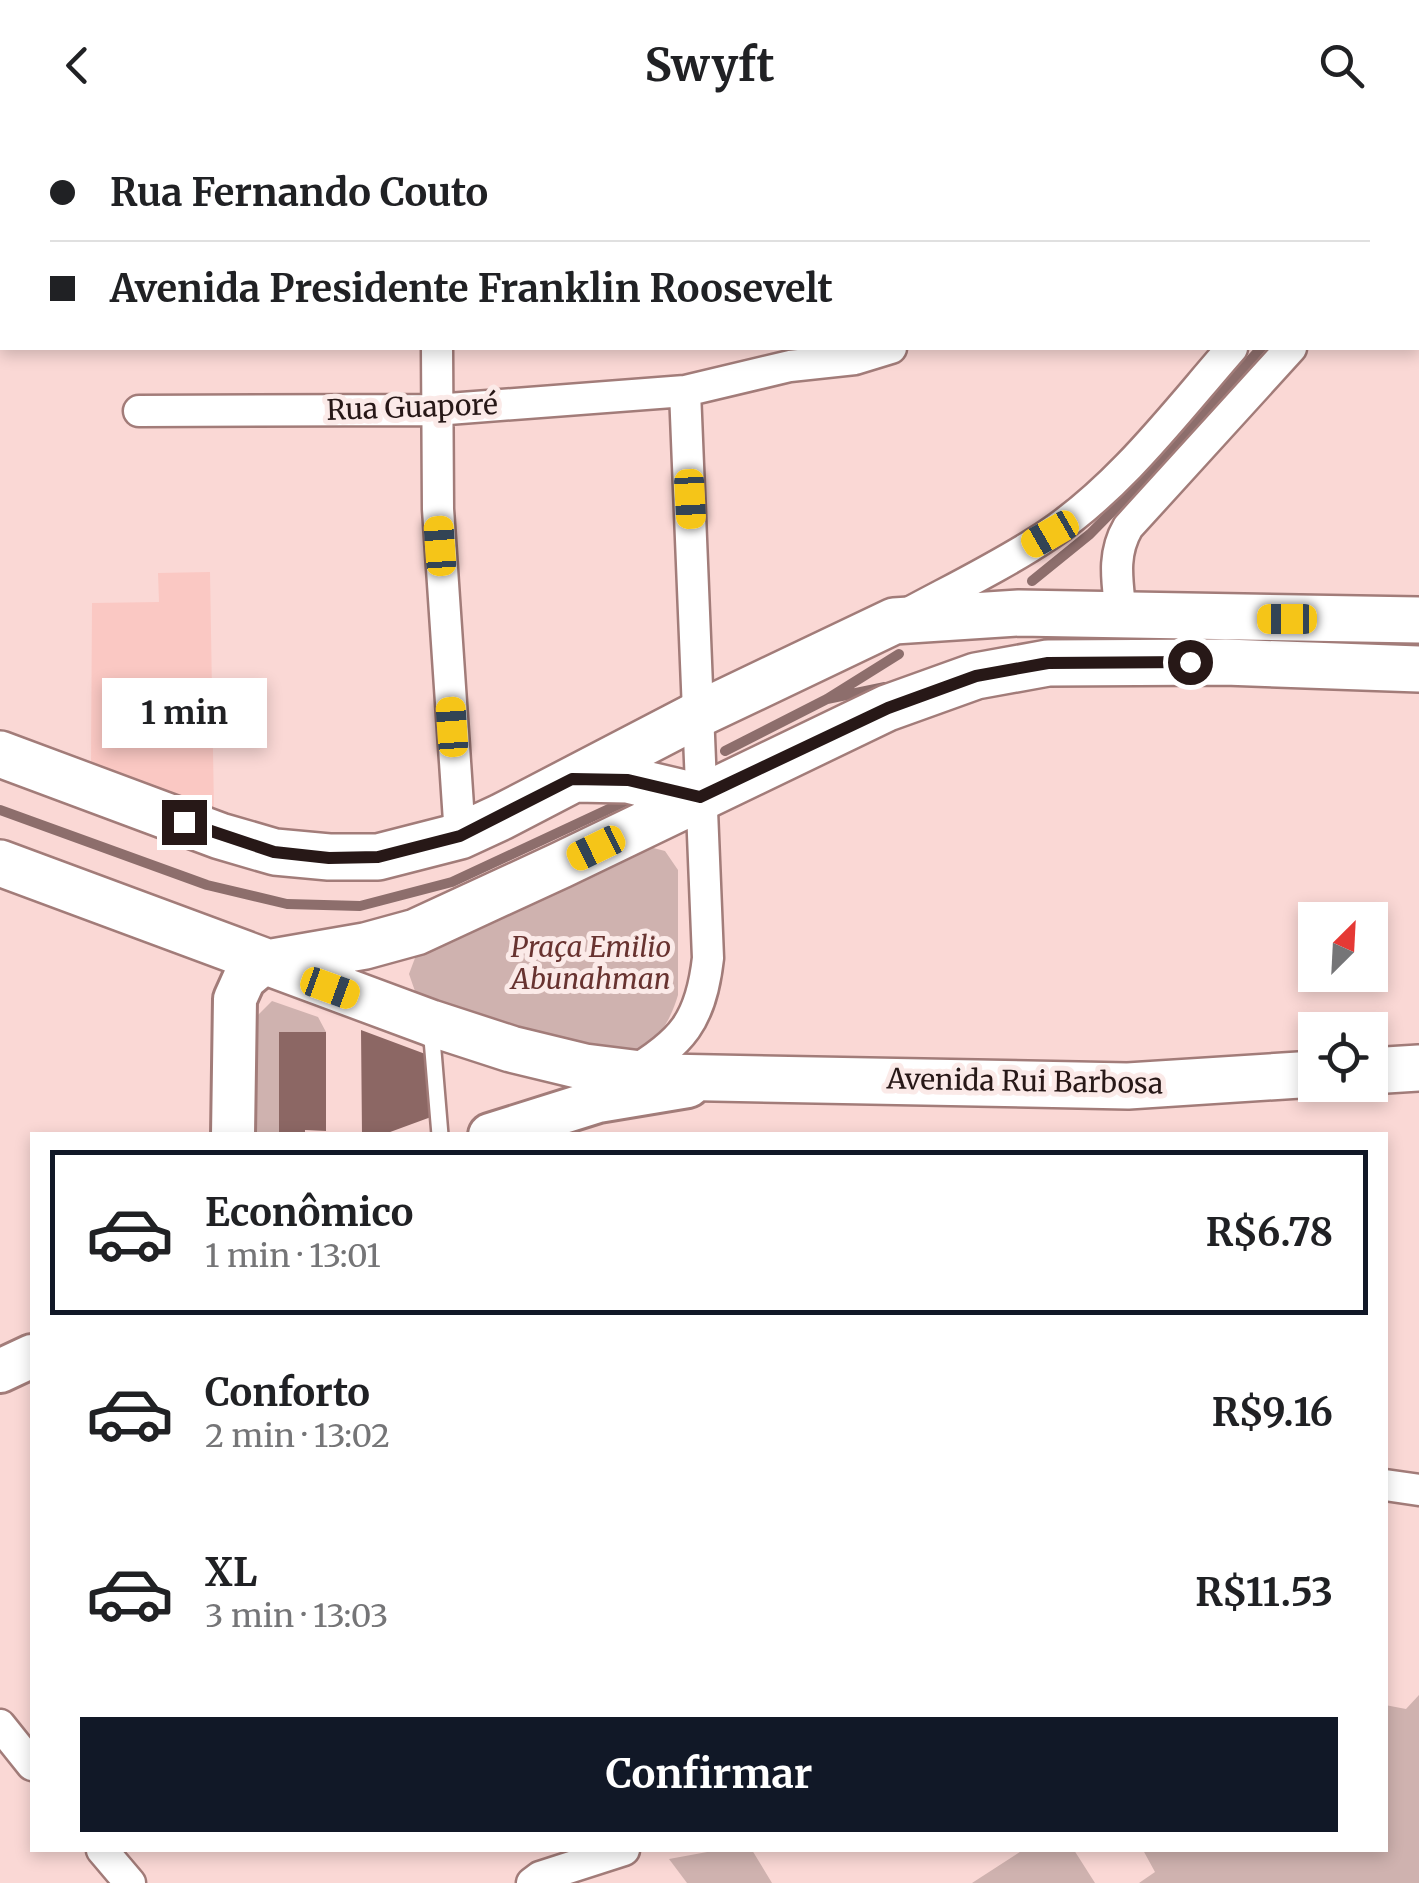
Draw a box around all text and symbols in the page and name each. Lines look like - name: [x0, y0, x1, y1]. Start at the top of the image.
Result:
- text: Swyft: [644, 37, 775, 93]
- icon: back: [50, 38, 105, 93]
- icon: search: [1314, 38, 1369, 93]
- text: Rua Fernando Couto: [110, 169, 488, 216]
- text: Avenida Presidente Franklin Roosevelt: [110, 265, 833, 312]
- street label: Rua Guaporé: [326, 386, 498, 428]
- car: [673, 468, 707, 530]
- car: [1017, 506, 1083, 562]
- car: [423, 515, 457, 577]
- car: [1257, 604, 1317, 634]
- route start: [1168, 640, 1213, 685]
- callout: 1 min: [101, 677, 266, 747]
- text: 1 min: [141, 693, 228, 733]
- car: [435, 696, 469, 758]
- route end: [162, 800, 207, 845]
- car: [562, 821, 630, 875]
- north arrow: [1298, 902, 1388, 992]
- map controls: [1298, 902, 1388, 1102]
- park label: Praça Emilio Abunahman: [509, 929, 671, 997]
- car: [297, 964, 363, 1012]
- button: locate: [1298, 1012, 1388, 1102]
- street label: Avenida Rui Barbosa: [885, 1061, 1164, 1101]
- icon: car: [85, 1188, 175, 1278]
- text: Econômico: [205, 1189, 413, 1236]
- text: R$6.78: [1206, 1209, 1333, 1256]
- text: 1 min · 13:01: [205, 1236, 381, 1276]
- icon: car: [85, 1368, 175, 1458]
- text: Conforto: [205, 1369, 370, 1416]
- text: R$9.16: [1212, 1389, 1333, 1436]
- text: 2 min · 13:02: [205, 1416, 390, 1456]
- icon: car: [85, 1548, 175, 1638]
- text: XL: [205, 1549, 257, 1596]
- text: R$11.53: [1195, 1569, 1333, 1616]
- text: 3 min · 13:03: [205, 1596, 388, 1636]
- button: Confirmar: [80, 1717, 1338, 1832]

